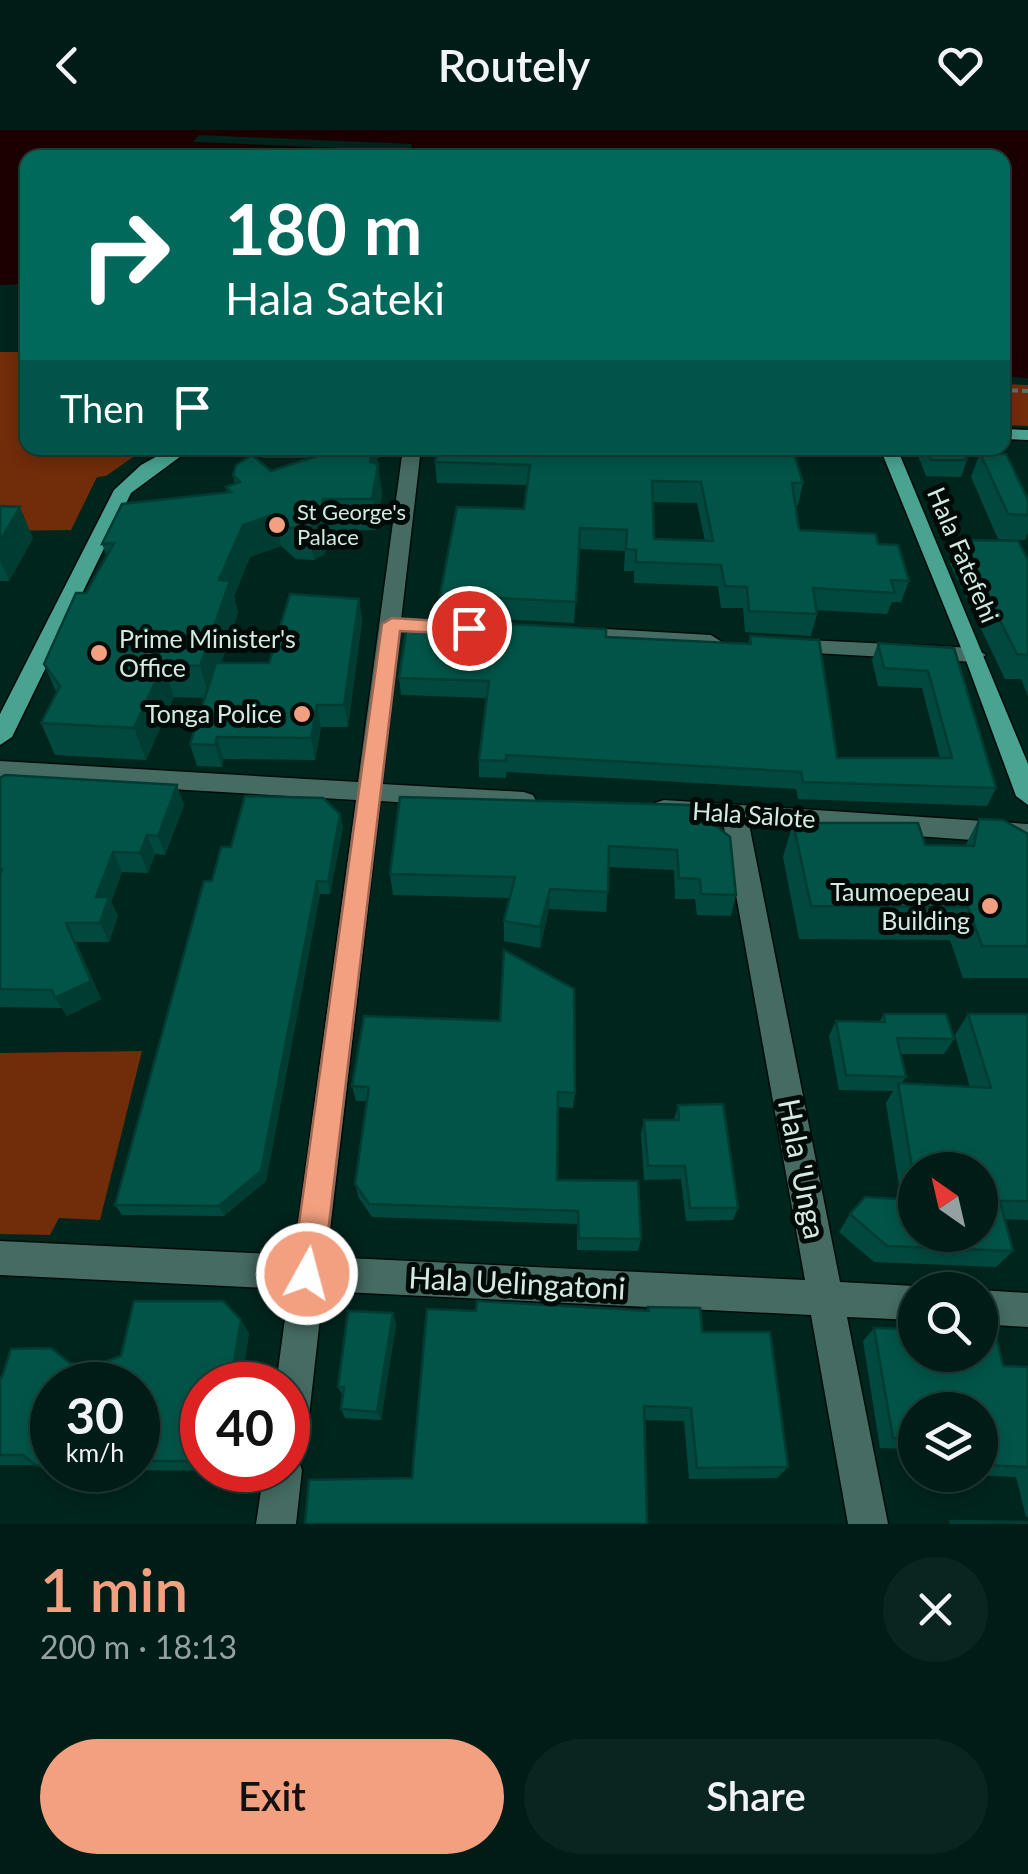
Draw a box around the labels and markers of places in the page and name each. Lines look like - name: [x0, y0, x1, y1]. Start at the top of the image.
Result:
- place label: St George's Palace: [297, 498, 406, 550]
- marker: St George's Palace: [266, 514, 288, 536]
- pin: [427, 586, 512, 671]
- place label: Prime Minister's Office: [119, 623, 296, 682]
- marker: Prime Minister's Office: [88, 642, 110, 664]
- place label: Tonga Police: [145, 698, 282, 728]
- marker: Tonga Police: [291, 703, 313, 725]
- place label: Taumoepeau Building: [830, 876, 970, 935]
- marker: Taumoepeau Building: [979, 895, 1001, 917]

